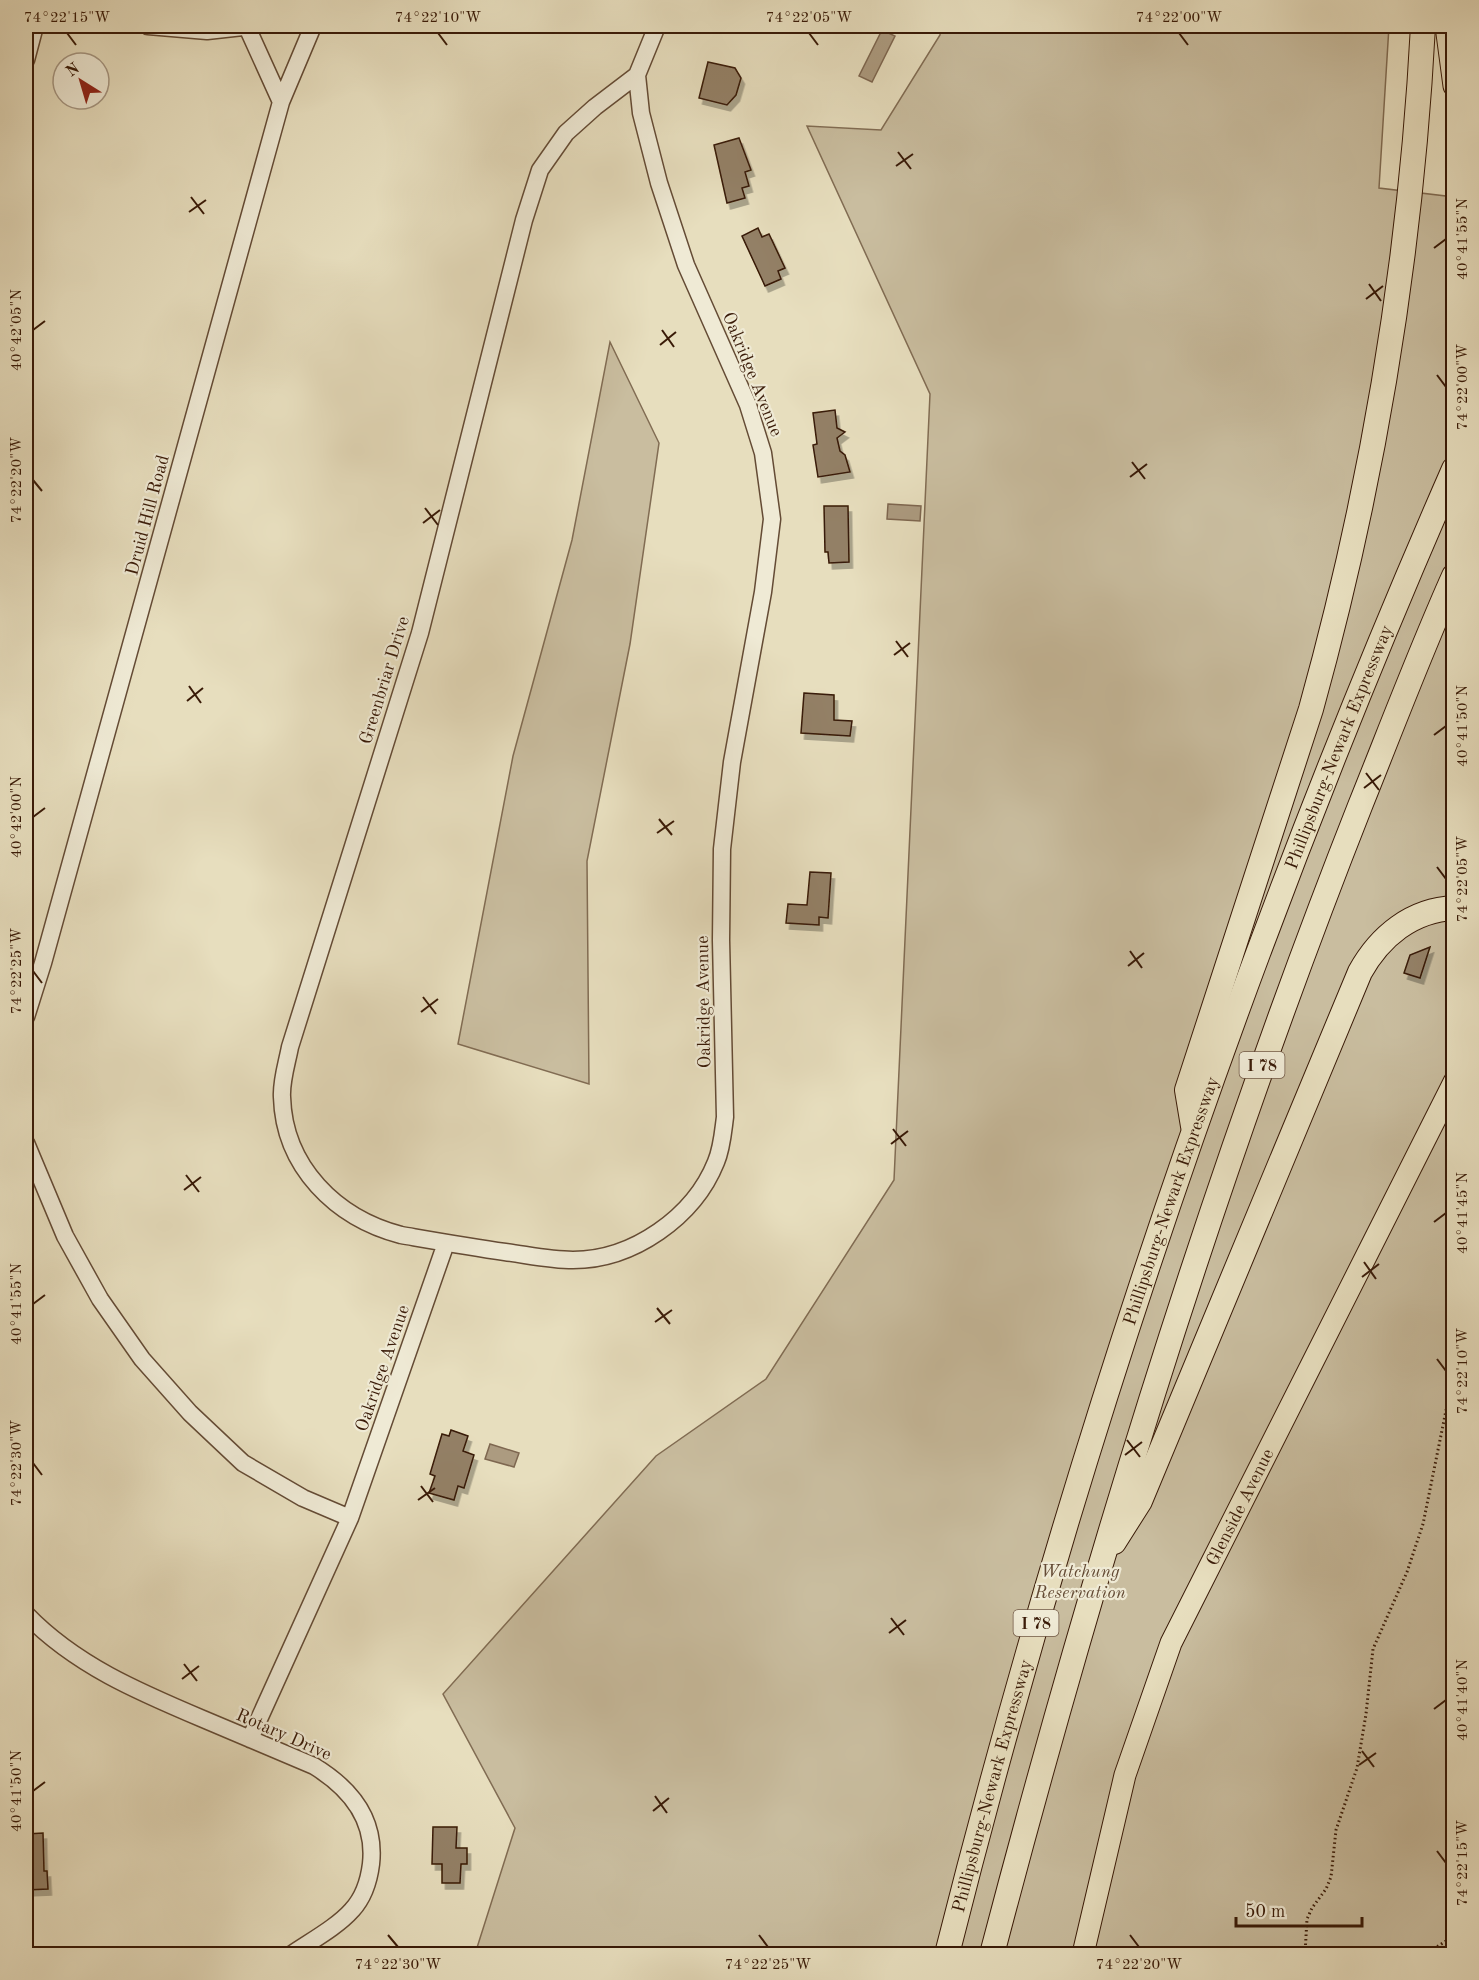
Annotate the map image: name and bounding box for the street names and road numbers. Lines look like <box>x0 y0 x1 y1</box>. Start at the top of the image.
street label: Oakridge Avenue <box>719 309 785 439</box>
street label: Druid Hill Road <box>123 453 173 578</box>
street label: Greenbriar Drive <box>357 614 413 746</box>
street label: Phillipsburg-Newark Expressway <box>1283 622 1397 872</box>
street label: Oakridge Avenue <box>694 935 714 1068</box>
road number: I 78 <box>1240 1052 1284 1078</box>
street label: Phillipsburg-Newark Expressway <box>1121 1074 1223 1328</box>
street label: Oakridge Avenue <box>353 1303 413 1434</box>
street label: Glenside Avenue <box>1204 1446 1277 1569</box>
road number: I 78 <box>1014 1610 1058 1636</box>
street label: Phillipsburg-Newark Expressway <box>950 1657 1036 1915</box>
street label: Rotary Drive <box>233 1706 334 1764</box>

